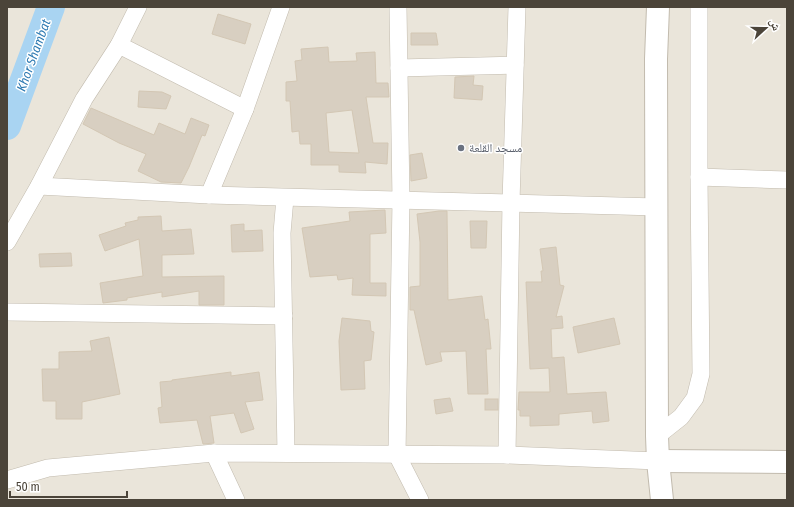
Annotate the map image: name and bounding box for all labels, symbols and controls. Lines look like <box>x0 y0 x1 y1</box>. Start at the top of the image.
north arrow <box>746 8 786 48</box>
water label: Khor Shambat <box>13 16 54 93</box>
text: ش <box>766 17 783 33</box>
place label: مسجد القلعة <box>469 141 522 155</box>
marker: مسجد القلعة <box>456 143 466 153</box>
scale bar <box>10 473 127 499</box>
text: 50 m <box>16 480 40 494</box>

